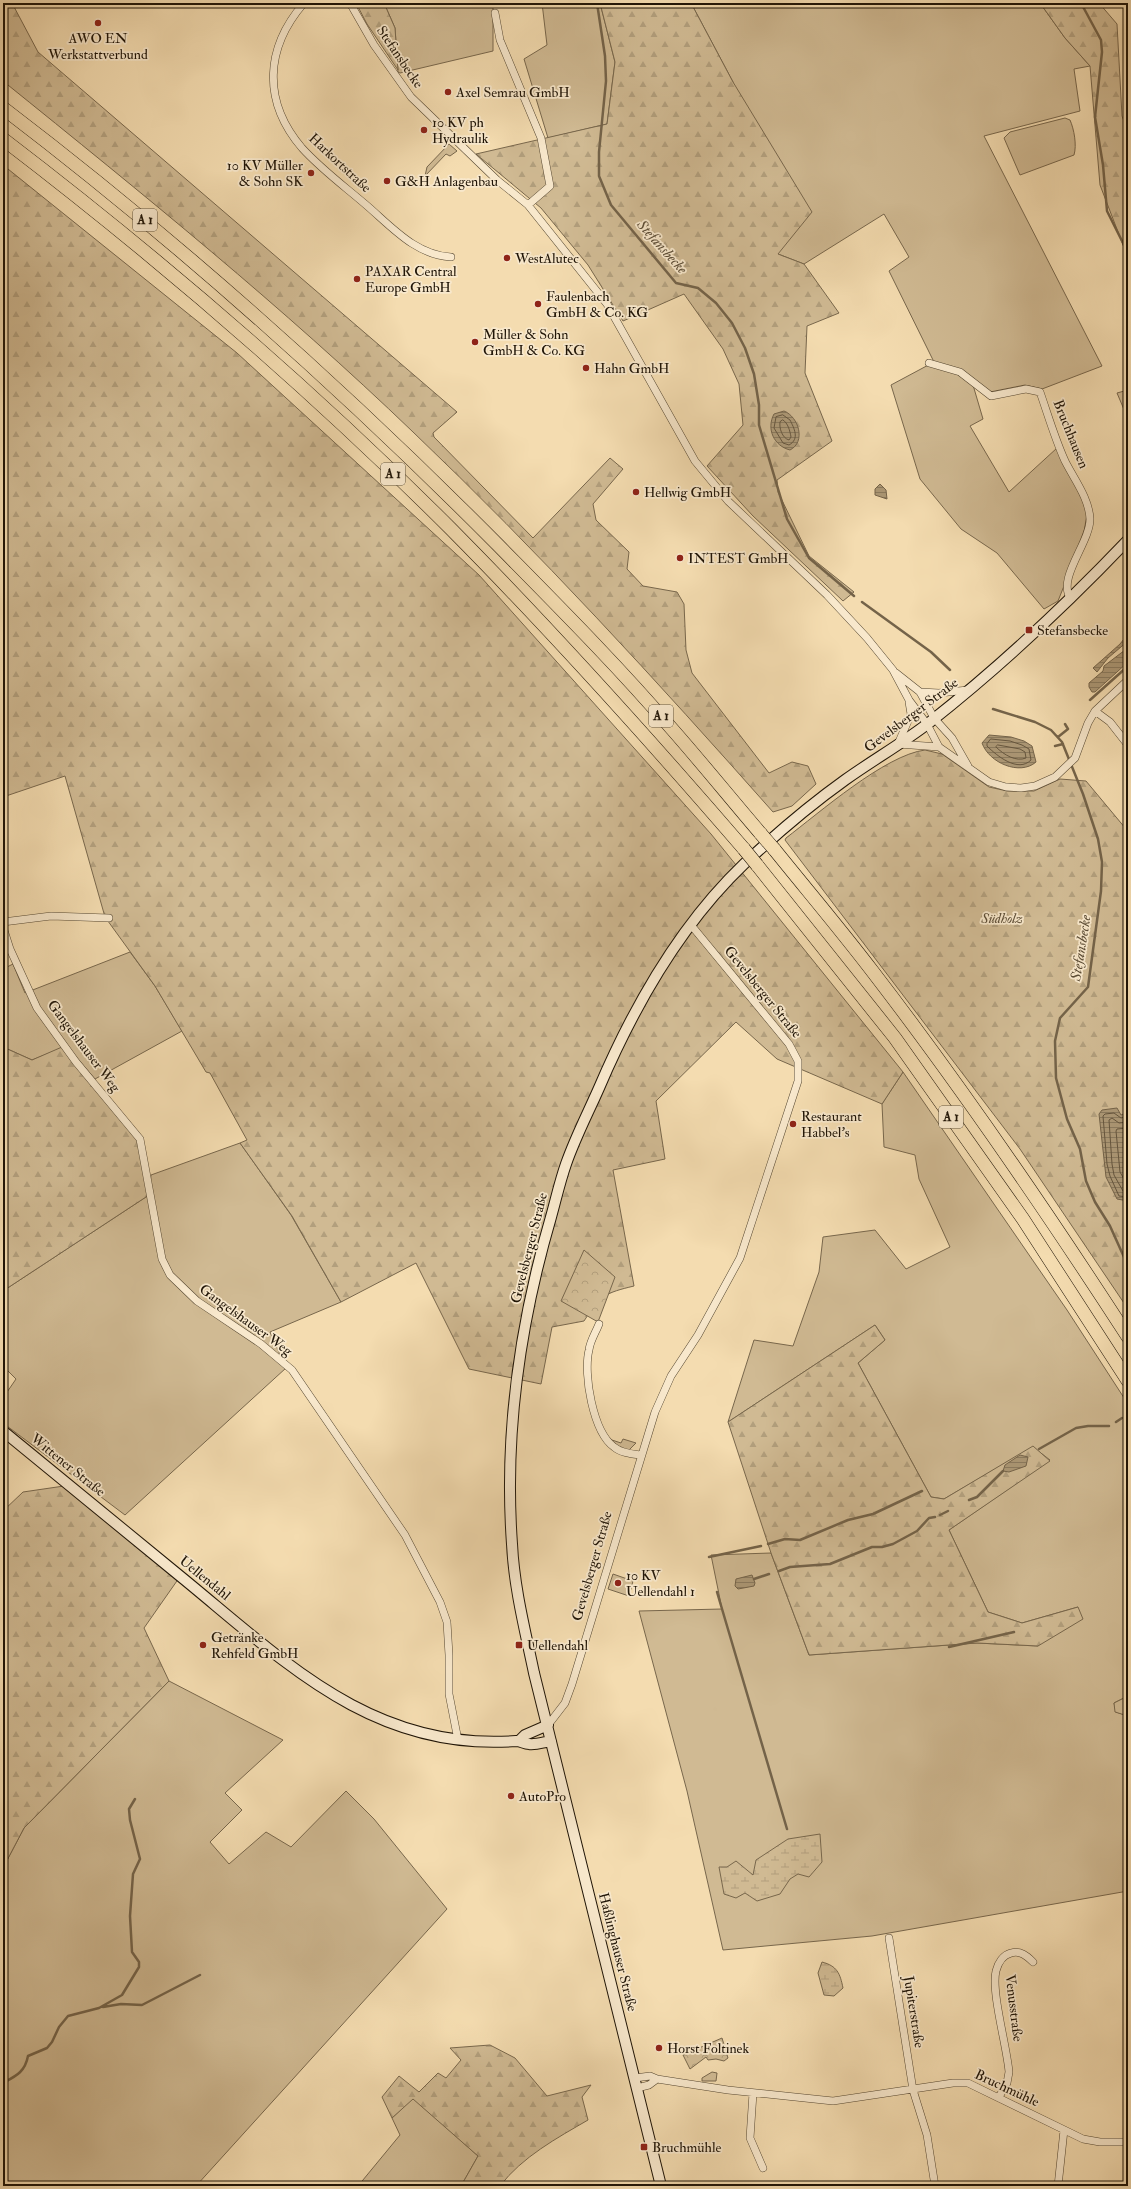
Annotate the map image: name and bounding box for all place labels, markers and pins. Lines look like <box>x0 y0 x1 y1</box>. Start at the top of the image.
marker: AWO EN Werkstattverbund <box>93 18 103 28</box>
place label: AWO EN Werkstattverbund <box>47 30 148 63</box>
place label: Axel Semrau GmbH <box>455 84 570 101</box>
marker: Axel Semrau GmbH <box>443 87 453 97</box>
place label: 10 KV ph Hydraulik <box>432 114 489 148</box>
marker: 10 KV ph Hydraulik <box>419 125 429 135</box>
place label: 10 KV Müller & Sohn SK <box>227 157 304 190</box>
marker: 10 KV Müller & Sohn SK <box>306 168 316 178</box>
place label: G&H Anlagenbau <box>395 173 498 190</box>
marker: G&H Anlagenbau <box>382 176 392 186</box>
place label: WestAlutec <box>514 250 579 267</box>
marker: WestAlutec <box>502 253 512 263</box>
place label: PAXAR Central Europe GmbH <box>365 263 457 297</box>
marker: PAXAR Central Europe GmbH <box>352 274 362 284</box>
place label: Faulenbach GmbH & Co. KG <box>546 288 648 321</box>
marker: Faulenbach GmbH & Co. KG <box>533 299 543 309</box>
place label: Müller & Sohn GmbH & Co. KG <box>483 326 585 359</box>
marker: Müller & Sohn GmbH & Co. KG <box>470 337 480 347</box>
place label: Hahn GmbH <box>594 360 669 377</box>
marker: Hahn GmbH <box>581 363 591 373</box>
place label: Hellwig GmbH <box>644 484 731 501</box>
marker: Hellwig GmbH <box>631 487 641 497</box>
place label: INTEST GmbH <box>688 550 789 567</box>
marker: INTEST GmbH <box>675 553 685 563</box>
place label: Stefansbecke <box>1037 622 1108 639</box>
marker: Stefansbecke <box>1024 625 1034 635</box>
place label: Restaurant Habbel's <box>801 1108 862 1141</box>
marker: Restaurant Habbel's <box>788 1119 798 1129</box>
place label: 10 KV Uellendahl 1 <box>626 1567 695 1600</box>
marker: 10 KV Uellendahl 1 <box>613 1578 623 1588</box>
place label: Getränke Rehfeld GmbH <box>211 1629 298 1662</box>
place label: Uellendahl <box>527 1637 588 1654</box>
marker: Getränke Rehfeld GmbH <box>198 1640 208 1650</box>
marker: Uellendahl <box>514 1640 524 1650</box>
place label: AutoPro <box>518 1788 566 1805</box>
marker: AutoPro <box>506 1791 516 1801</box>
place label: Horst Foltinek <box>667 2040 749 2057</box>
marker: Horst Foltinek <box>654 2043 664 2053</box>
place label: Bruchmühle <box>652 2139 721 2156</box>
marker: Bruchmühle <box>639 2142 649 2152</box>

